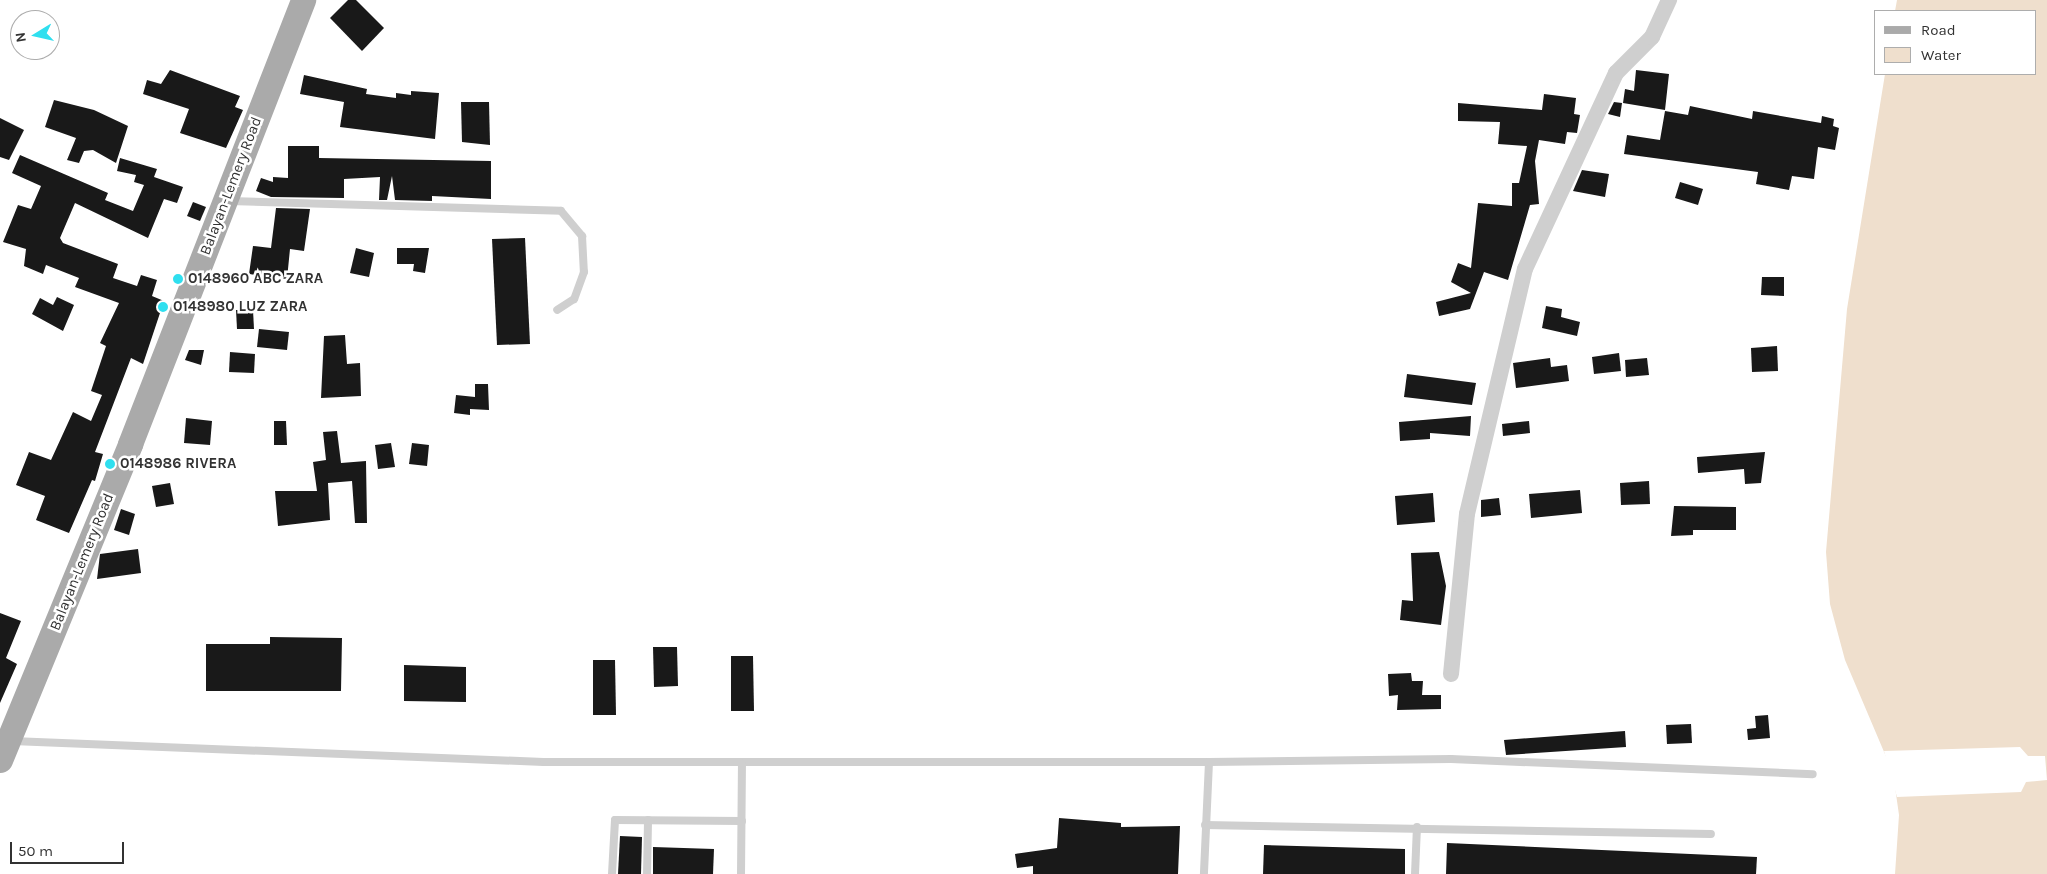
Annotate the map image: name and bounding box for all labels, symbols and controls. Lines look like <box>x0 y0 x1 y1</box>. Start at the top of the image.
north arrow <box>10 10 60 60</box>
legend <box>1874 10 2037 75</box>
text: Road <box>1921 21 1956 39</box>
text: N <box>11 31 30 44</box>
text: Water <box>1921 46 1961 64</box>
street label: Balayan-Lemery Road <box>196 114 266 258</box>
place label: 0148960 ABC ZARA <box>188 270 323 288</box>
marker: 0148960 ABC ZARA <box>172 273 184 285</box>
place label: 0148980 LUZ ZARA <box>173 298 307 316</box>
marker: 0148980 LUZ ZARA <box>157 301 169 313</box>
place label: 0148986 RIVERA <box>120 455 236 473</box>
marker: 0148986 RIVERA <box>104 458 116 470</box>
street label: Balayan-Lemery Road <box>46 491 118 633</box>
scale bar <box>12 832 126 864</box>
text: 50 m <box>18 842 53 860</box>

